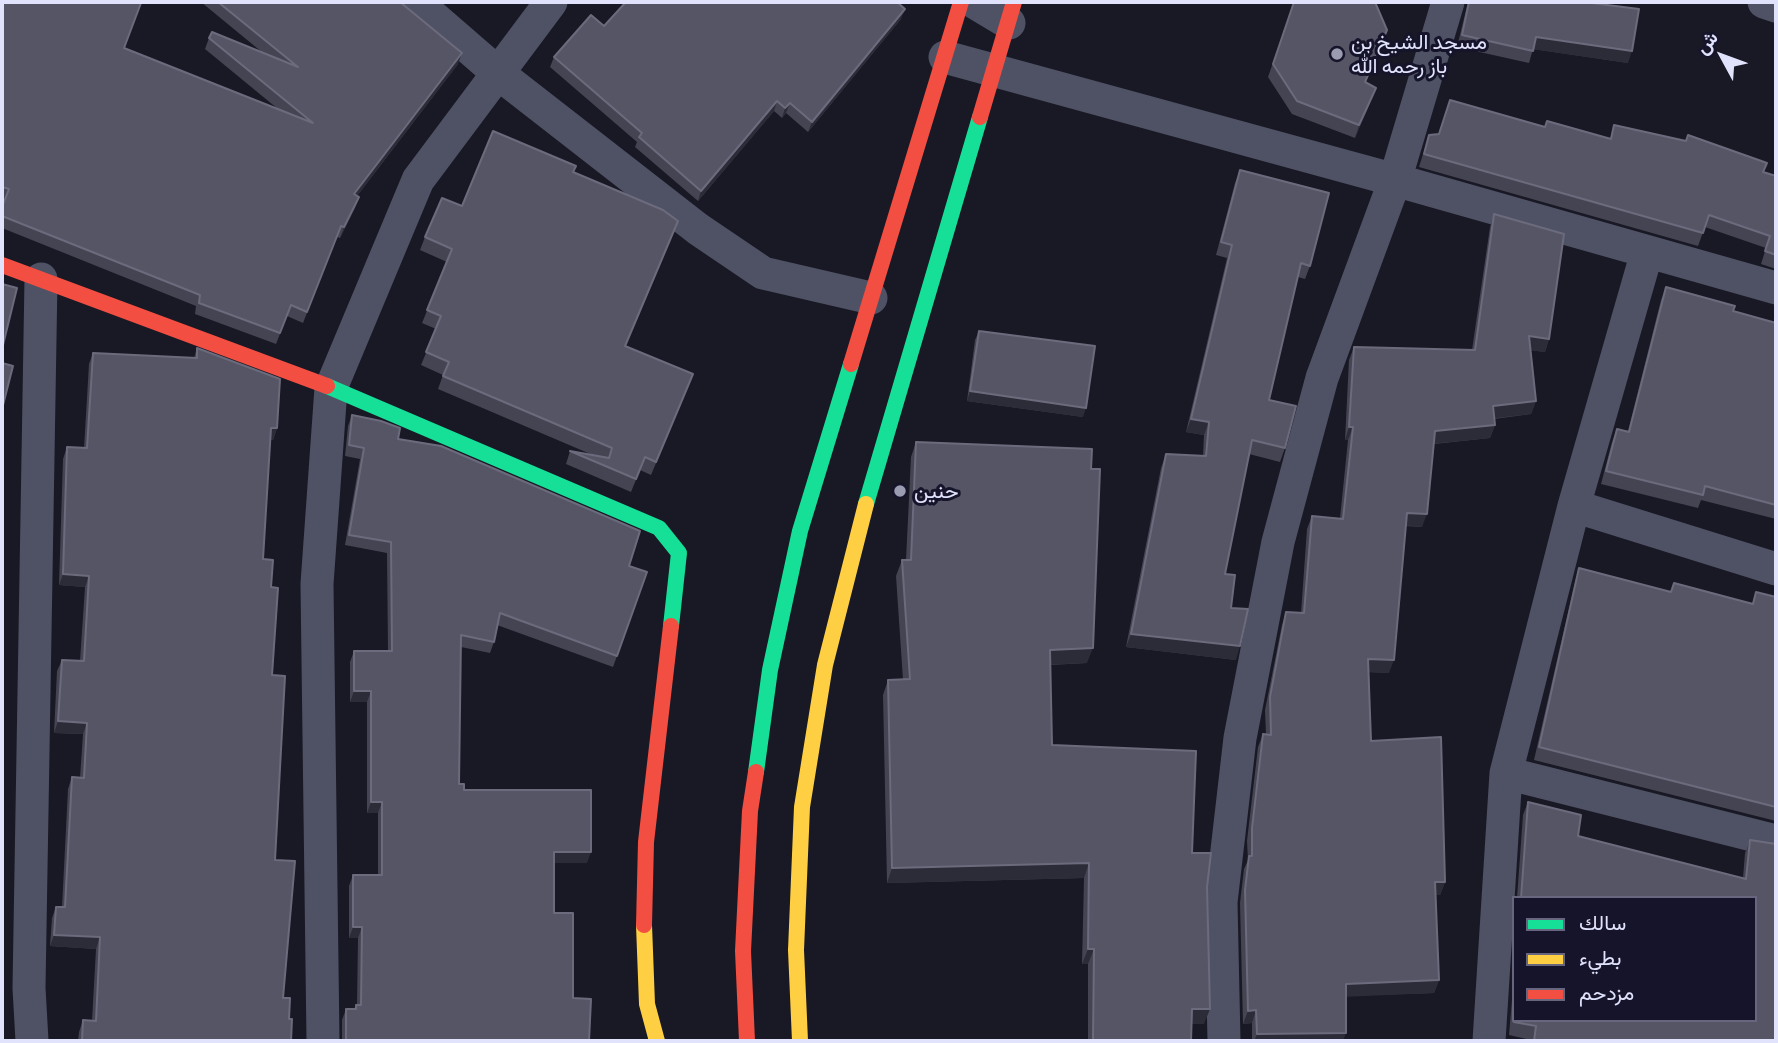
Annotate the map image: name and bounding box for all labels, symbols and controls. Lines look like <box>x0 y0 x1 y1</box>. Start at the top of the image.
north arrow <box>1687 21 1757 91</box>
text: ش <box>1690 26 1722 58</box>
place label: مسجد الشيخ بن باز رحمه الله <box>1351 29 1487 79</box>
marker: مسجد الشيخ بن باز رحمه الله <box>1329 46 1345 62</box>
place label: حنين <box>914 478 959 504</box>
marker: حنين <box>892 483 908 499</box>
legend <box>1512 896 1757 1022</box>
text: سالك <box>1579 909 1626 934</box>
text: بطيء <box>1579 944 1622 969</box>
text: مزدحم <box>1579 979 1634 1004</box>

